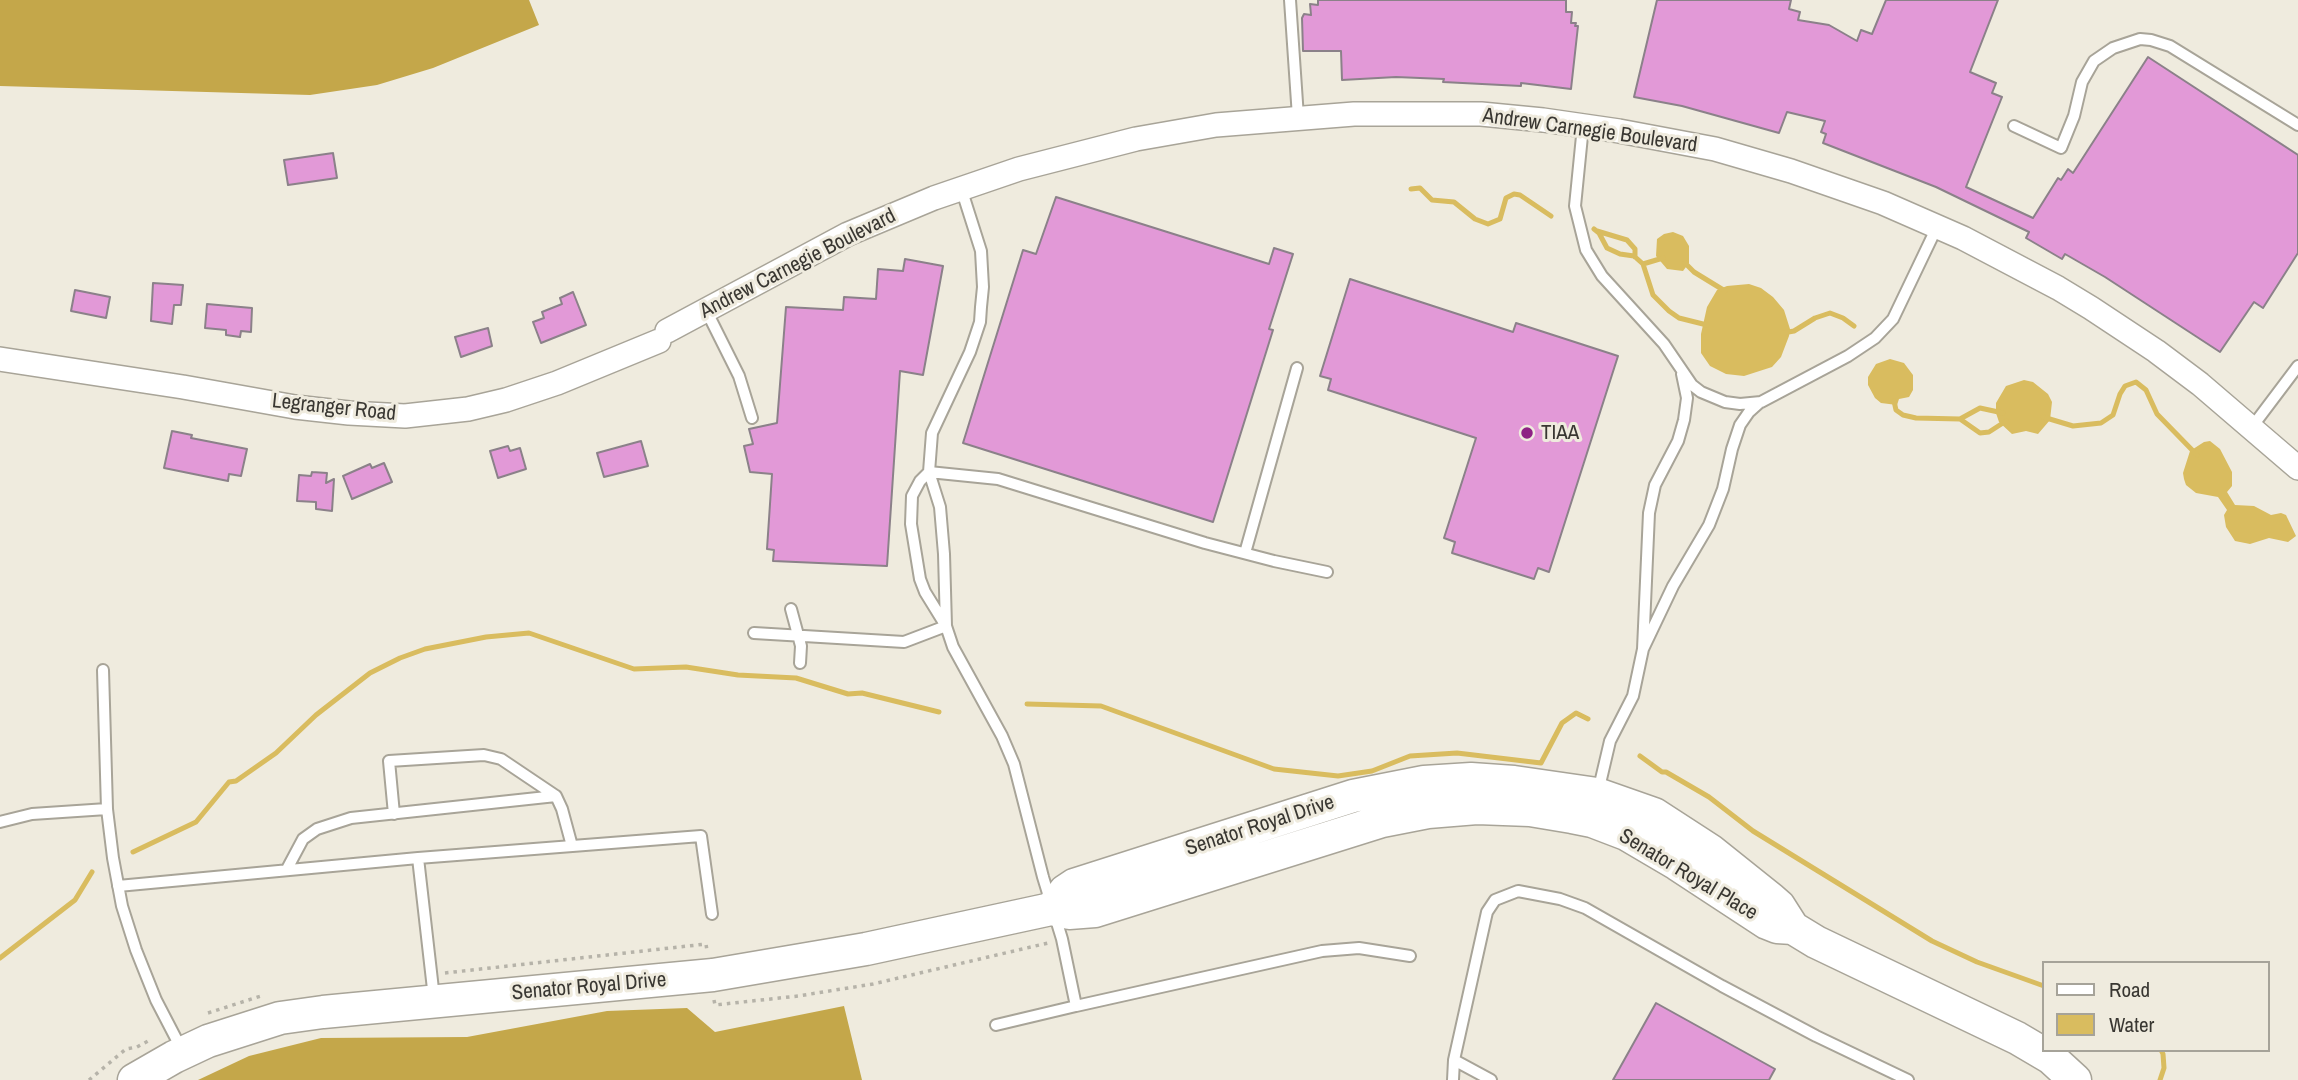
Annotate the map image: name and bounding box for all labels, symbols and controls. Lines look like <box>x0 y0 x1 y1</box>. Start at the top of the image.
street label: Andrew Carnegie Boulevard <box>1481 103 1699 159</box>
street label: Andrew Carnegie Boulevard <box>696 204 900 324</box>
street label: Legranger Road <box>271 389 397 427</box>
place label: TIAA <box>1541 420 1579 446</box>
marker: TIAA <box>1519 425 1535 441</box>
street label: Senator Royal Drive <box>1182 790 1338 862</box>
street label: Senator Royal Place <box>1614 824 1762 926</box>
legend <box>2042 961 2270 1052</box>
street label: Senator Royal Drive <box>511 968 667 1006</box>
text: Road <box>2109 975 2150 1004</box>
text: Water <box>2109 1010 2154 1039</box>

